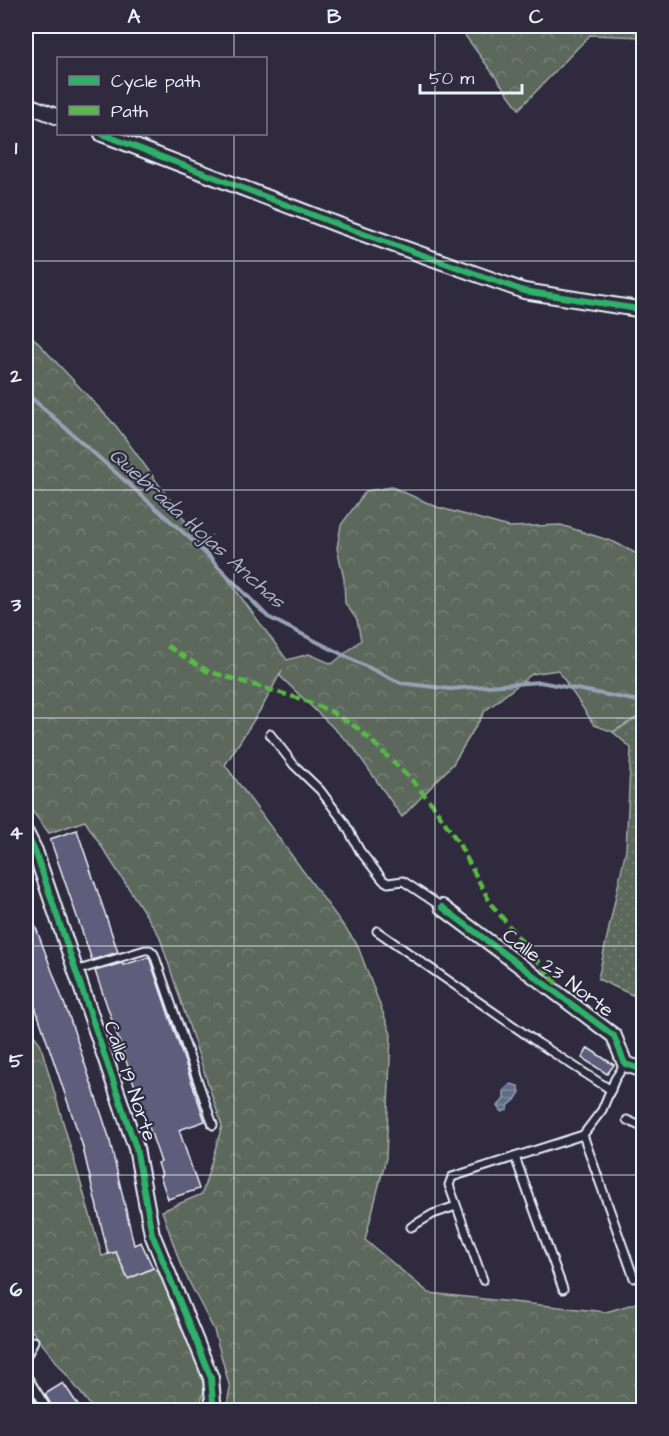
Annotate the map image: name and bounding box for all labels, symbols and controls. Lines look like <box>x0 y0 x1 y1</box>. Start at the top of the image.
text: A <box>128 3 141 31</box>
text: B <box>327 3 342 31</box>
text: C <box>529 3 544 31</box>
legend <box>57 57 267 135</box>
scale bar <box>420 57 522 95</box>
text: 50 m <box>429 66 474 91</box>
text: Cycle path <box>111 69 200 95</box>
text: Path <box>111 99 148 124</box>
text: 1 <box>15 134 18 162</box>
text: 2 <box>9 362 22 390</box>
water label: Quebrada Hojas Anchas <box>103 441 292 616</box>
text: 3 <box>10 591 22 619</box>
text: 4 <box>9 819 23 847</box>
street label: Calle 23 Norte <box>497 922 620 1024</box>
street label: Calle 19 Norte <box>96 1017 164 1145</box>
text: 5 <box>9 1047 24 1075</box>
text: 6 <box>10 1276 23 1304</box>

